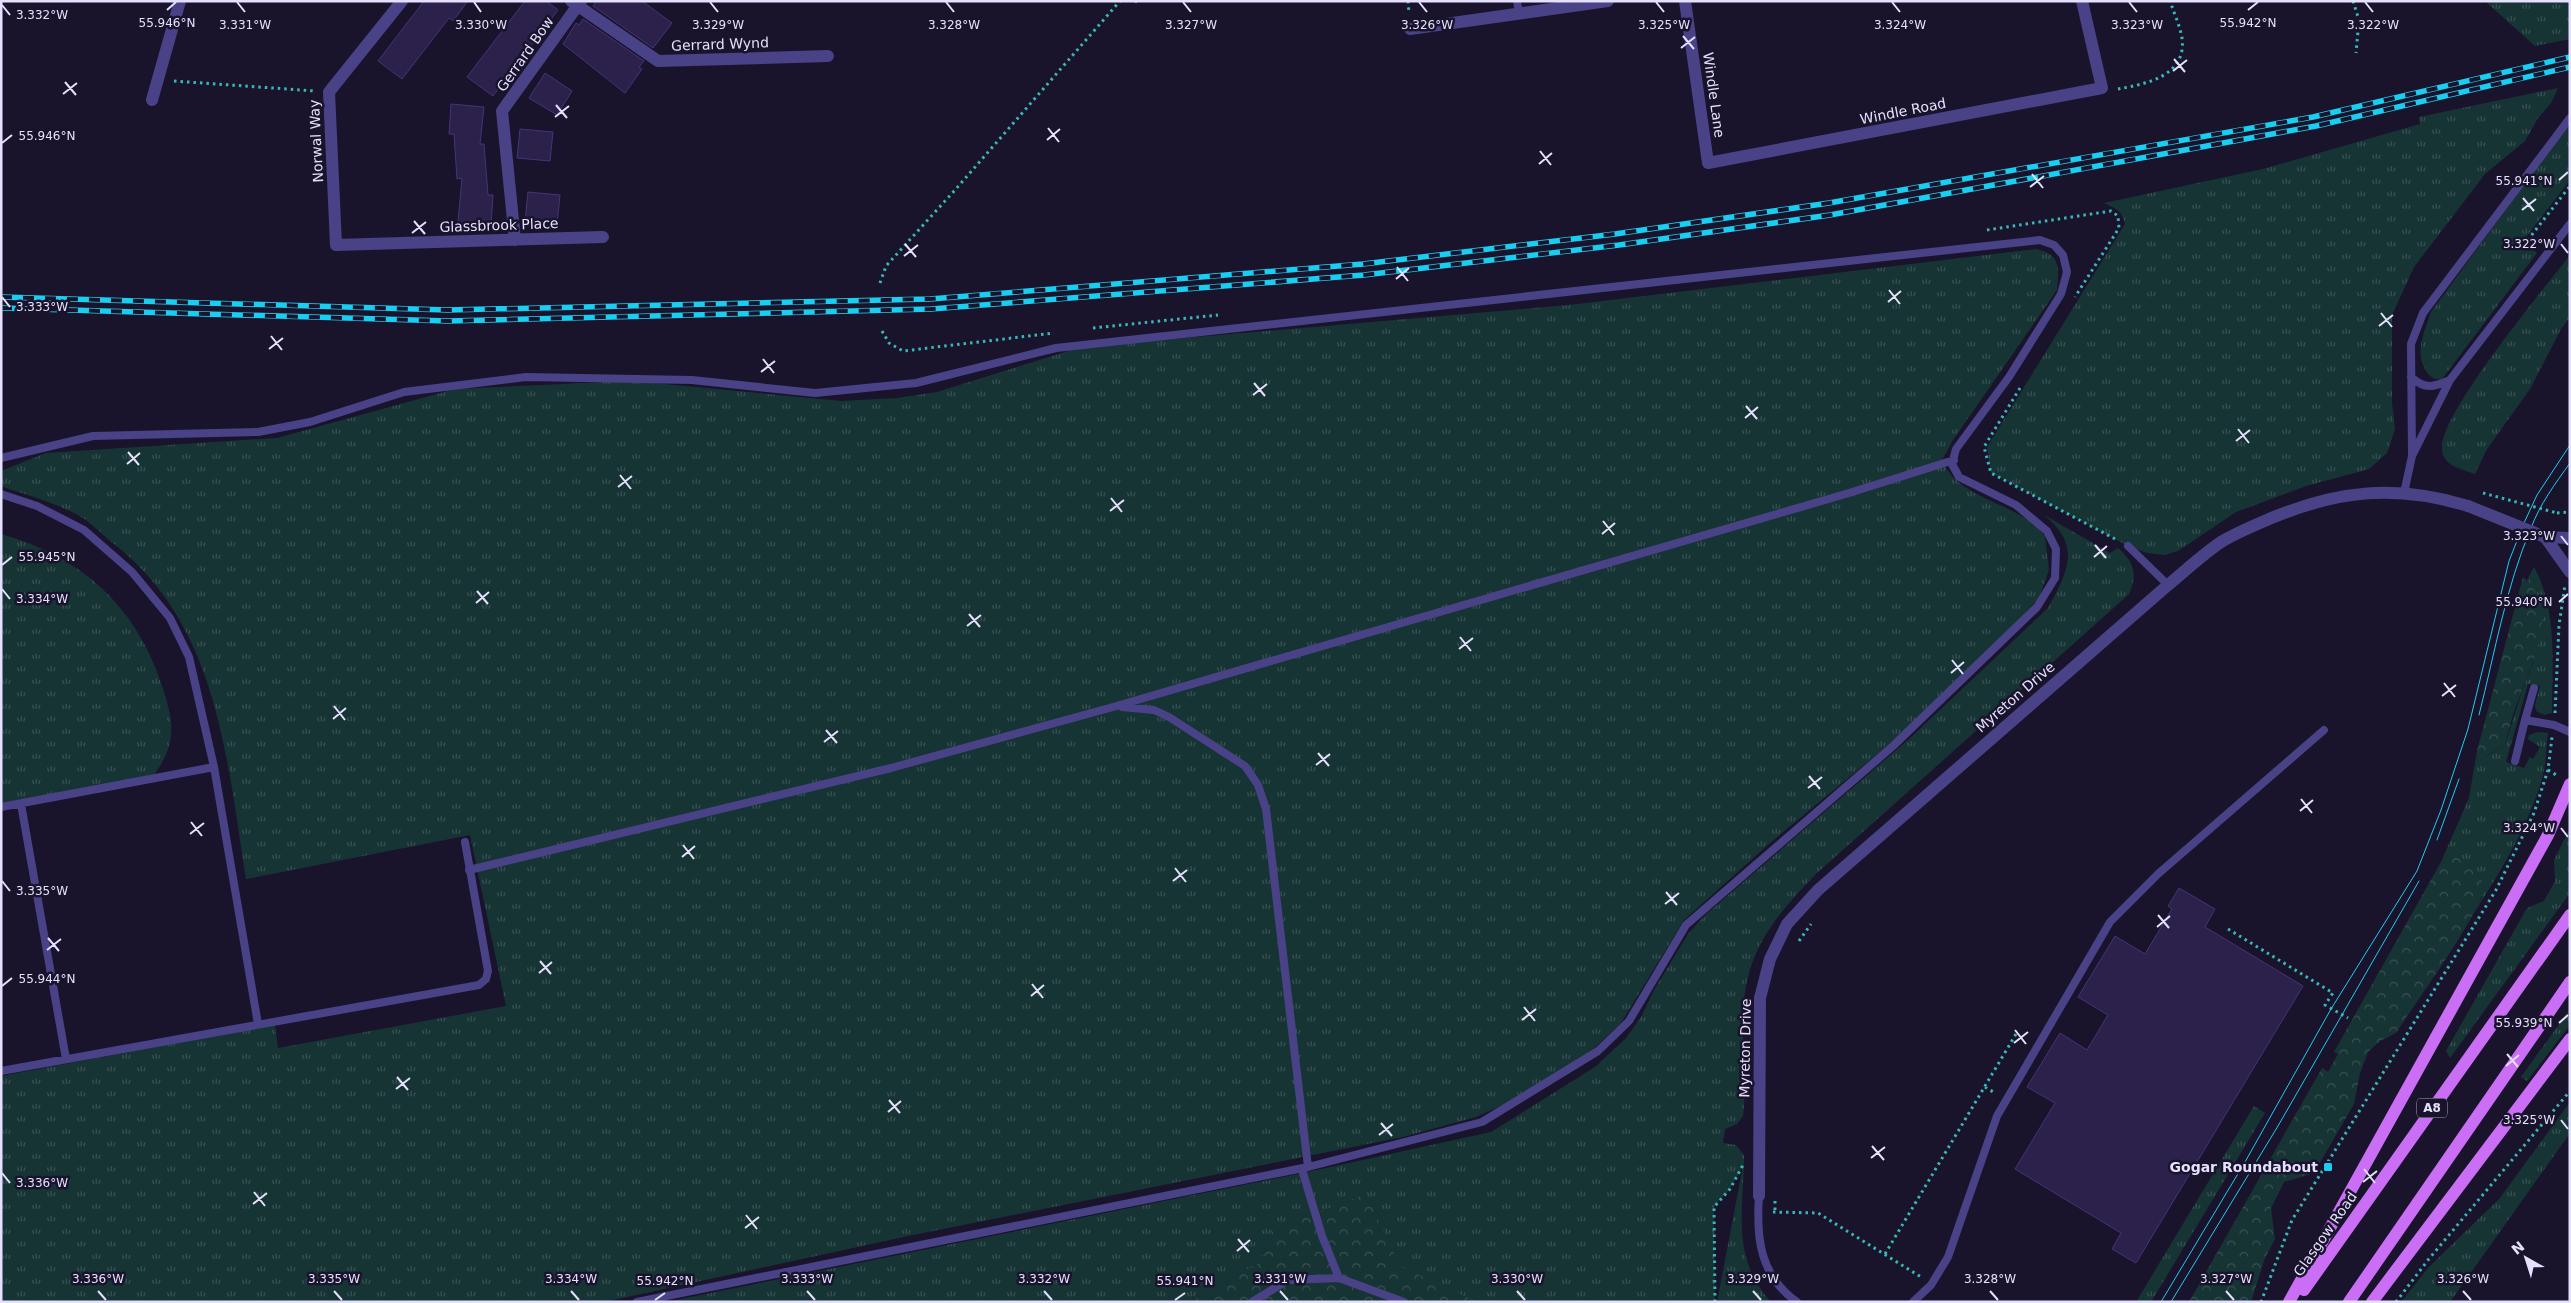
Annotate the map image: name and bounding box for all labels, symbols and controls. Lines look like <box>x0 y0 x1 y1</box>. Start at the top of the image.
text: 3.332°W <box>16 8 68 22</box>
street label: Gerrard Bow <box>493 13 557 95</box>
text: 55.946°N <box>139 16 195 30</box>
text: 55.942°N <box>2220 16 2276 30</box>
text: 3.331°W <box>219 18 271 32</box>
text: 3.330°W <box>455 18 507 32</box>
text: 3.329°W <box>692 18 744 32</box>
text: 3.328°W <box>928 18 980 32</box>
text: 3.327°W <box>1165 18 1217 32</box>
text: 3.326°W <box>1401 18 1453 32</box>
text: 3.325°W <box>1638 18 1690 32</box>
text: 3.324°W <box>1874 18 1926 32</box>
text: 3.323°W <box>2111 18 2163 32</box>
text: 3.322°W <box>2347 18 2399 32</box>
street label: Gerrard Wynd <box>671 34 769 54</box>
street label: Windle Lane <box>1700 51 1728 139</box>
street label: Windle Road <box>1859 95 1947 127</box>
street label: Norwal Way <box>306 99 326 183</box>
text: 55.946°N <box>19 129 75 143</box>
text: 55.941°N <box>2496 174 2552 188</box>
street label: Glassbrook Place <box>439 215 559 235</box>
text: 3.322°W <box>2503 237 2555 251</box>
text: 3.333°W <box>16 300 68 314</box>
text: 3.323°W <box>2503 529 2555 543</box>
text: 55.945°N <box>19 550 75 564</box>
text: 3.334°W <box>16 592 68 606</box>
text: 55.940°N <box>2496 595 2552 609</box>
street label: Myreton Drive <box>1972 658 2058 736</box>
text: 3.324°W <box>2503 821 2555 835</box>
text: 3.335°W <box>16 884 68 898</box>
text: 55.944°N <box>19 972 75 986</box>
street label: Myreton Drive <box>1736 998 1754 1098</box>
text: 55.939°N <box>2496 1016 2552 1030</box>
road number: A8 <box>2417 1098 2447 1118</box>
text: 3.325°W <box>2503 1113 2555 1127</box>
place label: Gogar Roundabout <box>2170 1159 2318 1175</box>
marker: Gogar Roundabout <box>2322 1161 2334 1173</box>
text: 3.336°W <box>16 1176 68 1190</box>
street label: Glasgow Road <box>2290 1189 2360 1279</box>
north arrow <box>2501 1233 2551 1283</box>
text: N <box>2508 1238 2527 1258</box>
text: 3.336°W <box>72 1272 124 1286</box>
text: 3.335°W <box>308 1272 360 1286</box>
text: 3.334°W <box>545 1272 597 1286</box>
text: 3.333°W <box>781 1272 833 1286</box>
text: 3.332°W <box>1018 1272 1070 1286</box>
text: 3.331°W <box>1254 1272 1306 1286</box>
text: 3.330°W <box>1491 1272 1543 1286</box>
text: 3.329°W <box>1727 1272 1779 1286</box>
text: 3.328°W <box>1964 1272 2016 1286</box>
text: 3.327°W <box>2200 1272 2252 1286</box>
text: 3.326°W <box>2437 1272 2489 1286</box>
text: 55.942°N <box>637 1274 693 1288</box>
text: 55.941°N <box>1157 1274 1213 1288</box>

